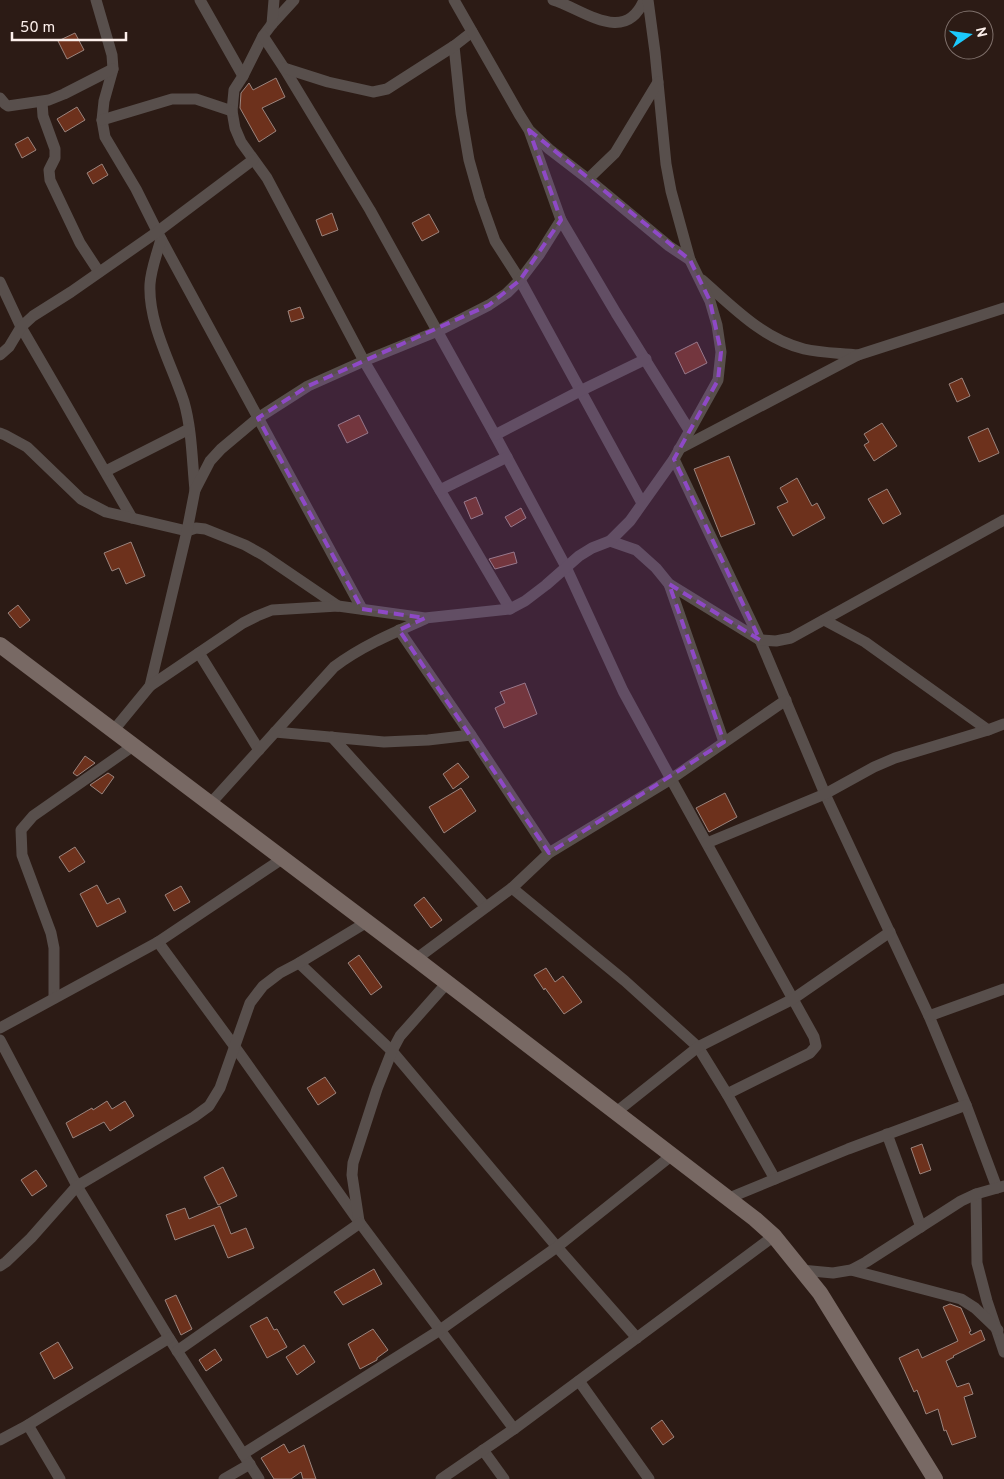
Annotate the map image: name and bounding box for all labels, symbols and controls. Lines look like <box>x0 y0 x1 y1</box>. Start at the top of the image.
scale bar <box>12 10 126 42</box>
north arrow <box>944 10 994 60</box>
text: 50 m <box>20 19 55 38</box>
text: N <box>971 26 990 39</box>

